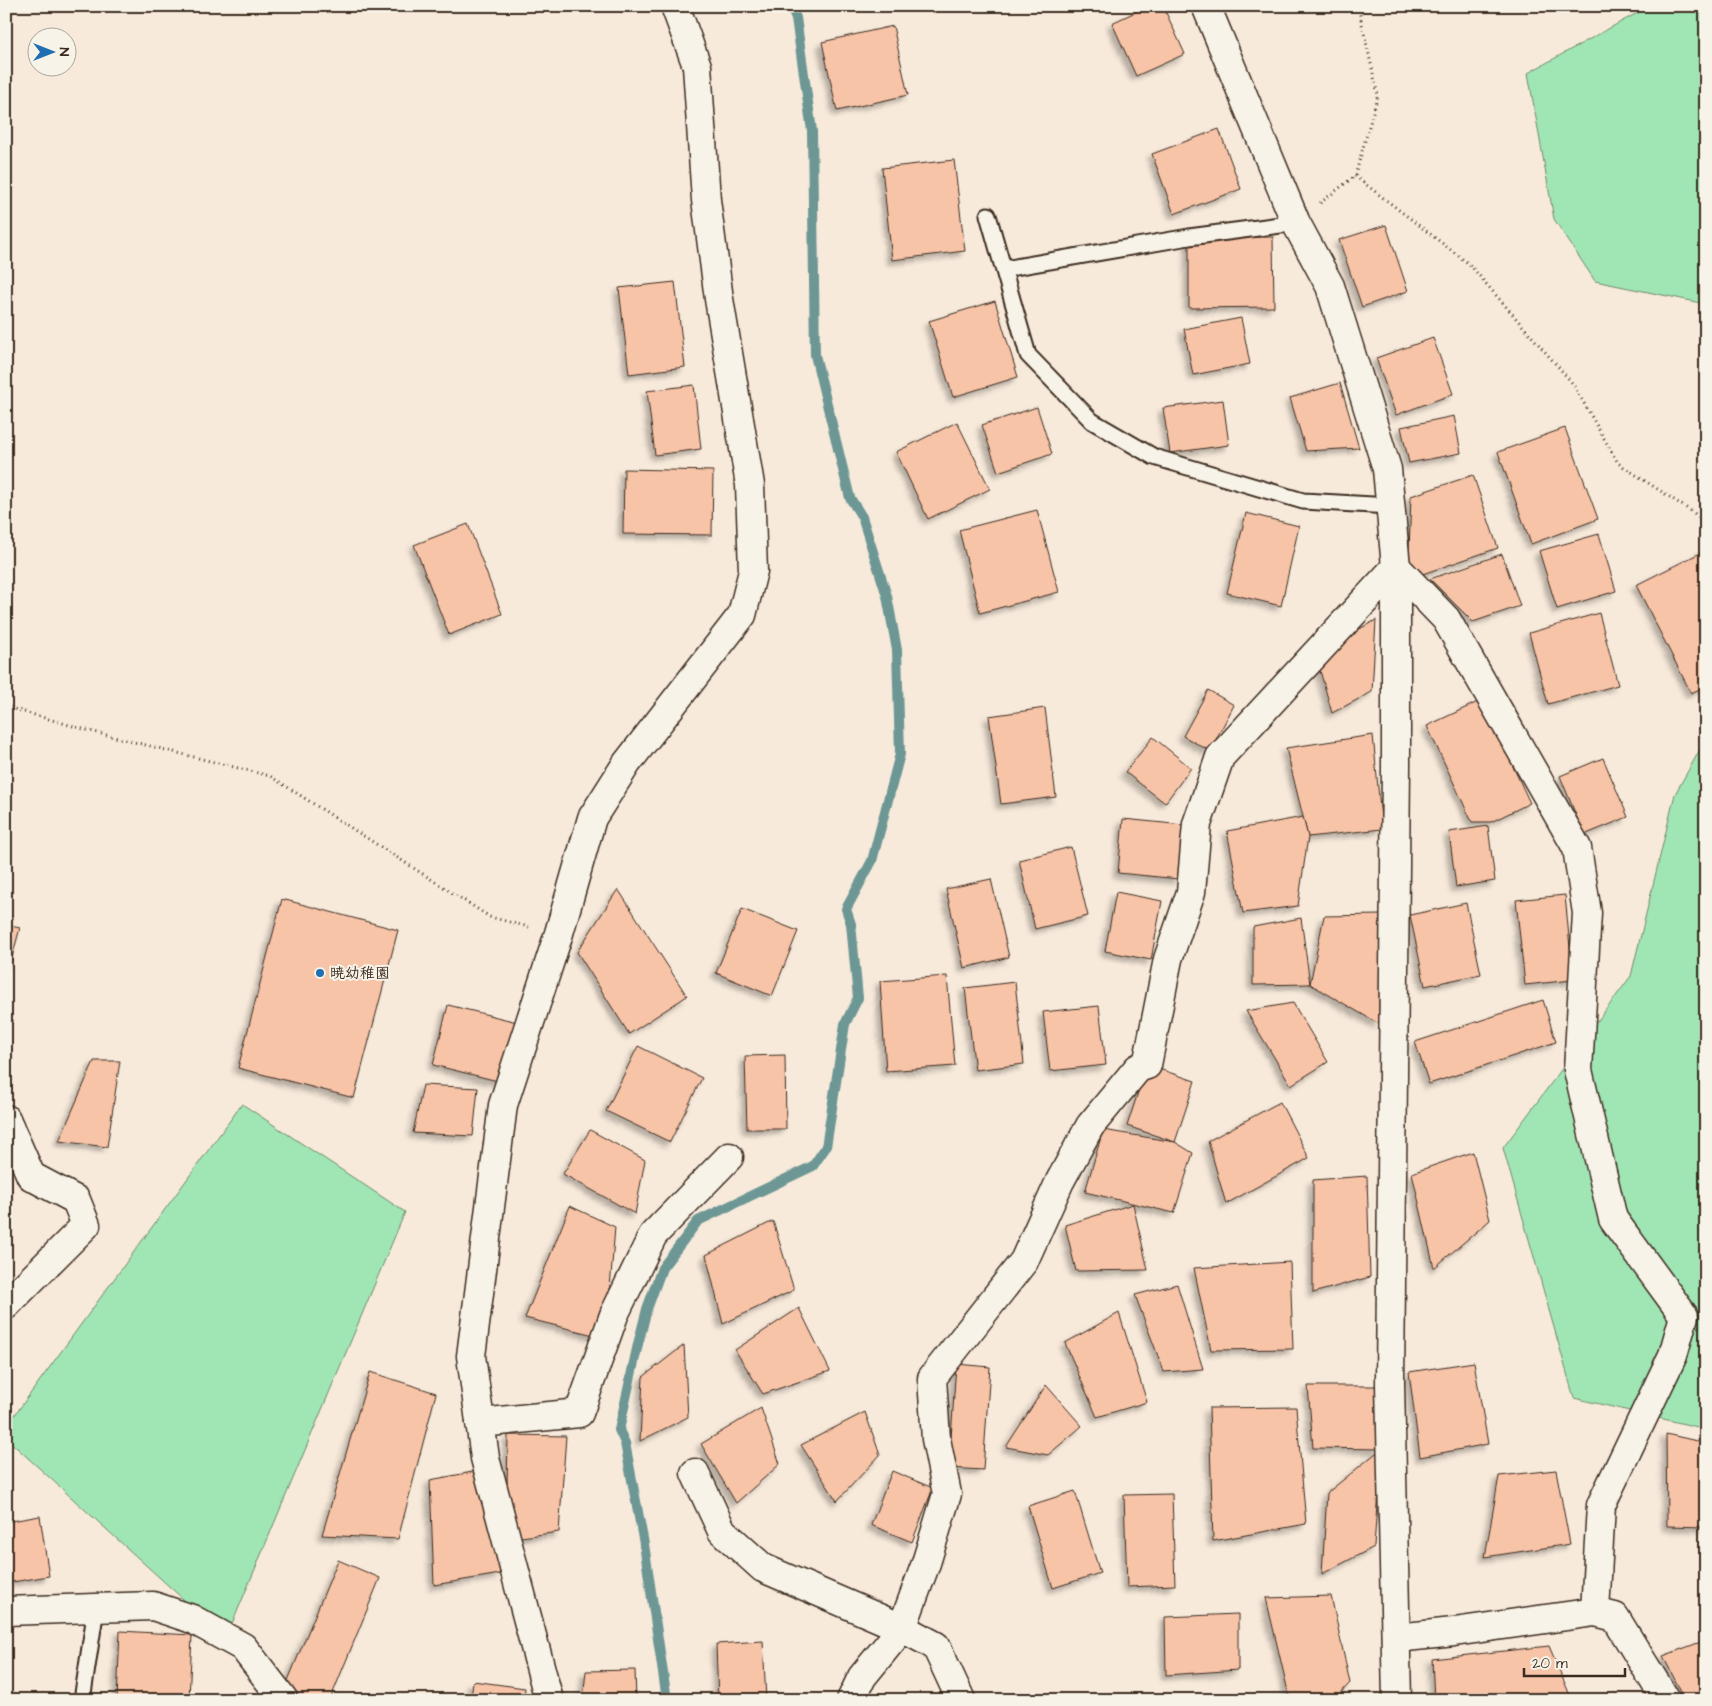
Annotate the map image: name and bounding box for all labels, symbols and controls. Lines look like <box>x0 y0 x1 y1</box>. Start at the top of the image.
north arrow <box>28 28 78 78</box>
text: N <box>54 48 74 57</box>
place label: 暁幼稚園 <box>330 963 390 984</box>
marker: 暁幼稚園 <box>314 967 326 979</box>
scale bar <box>1524 1646 1626 1678</box>
text: 20 m <box>1532 1653 1568 1674</box>

